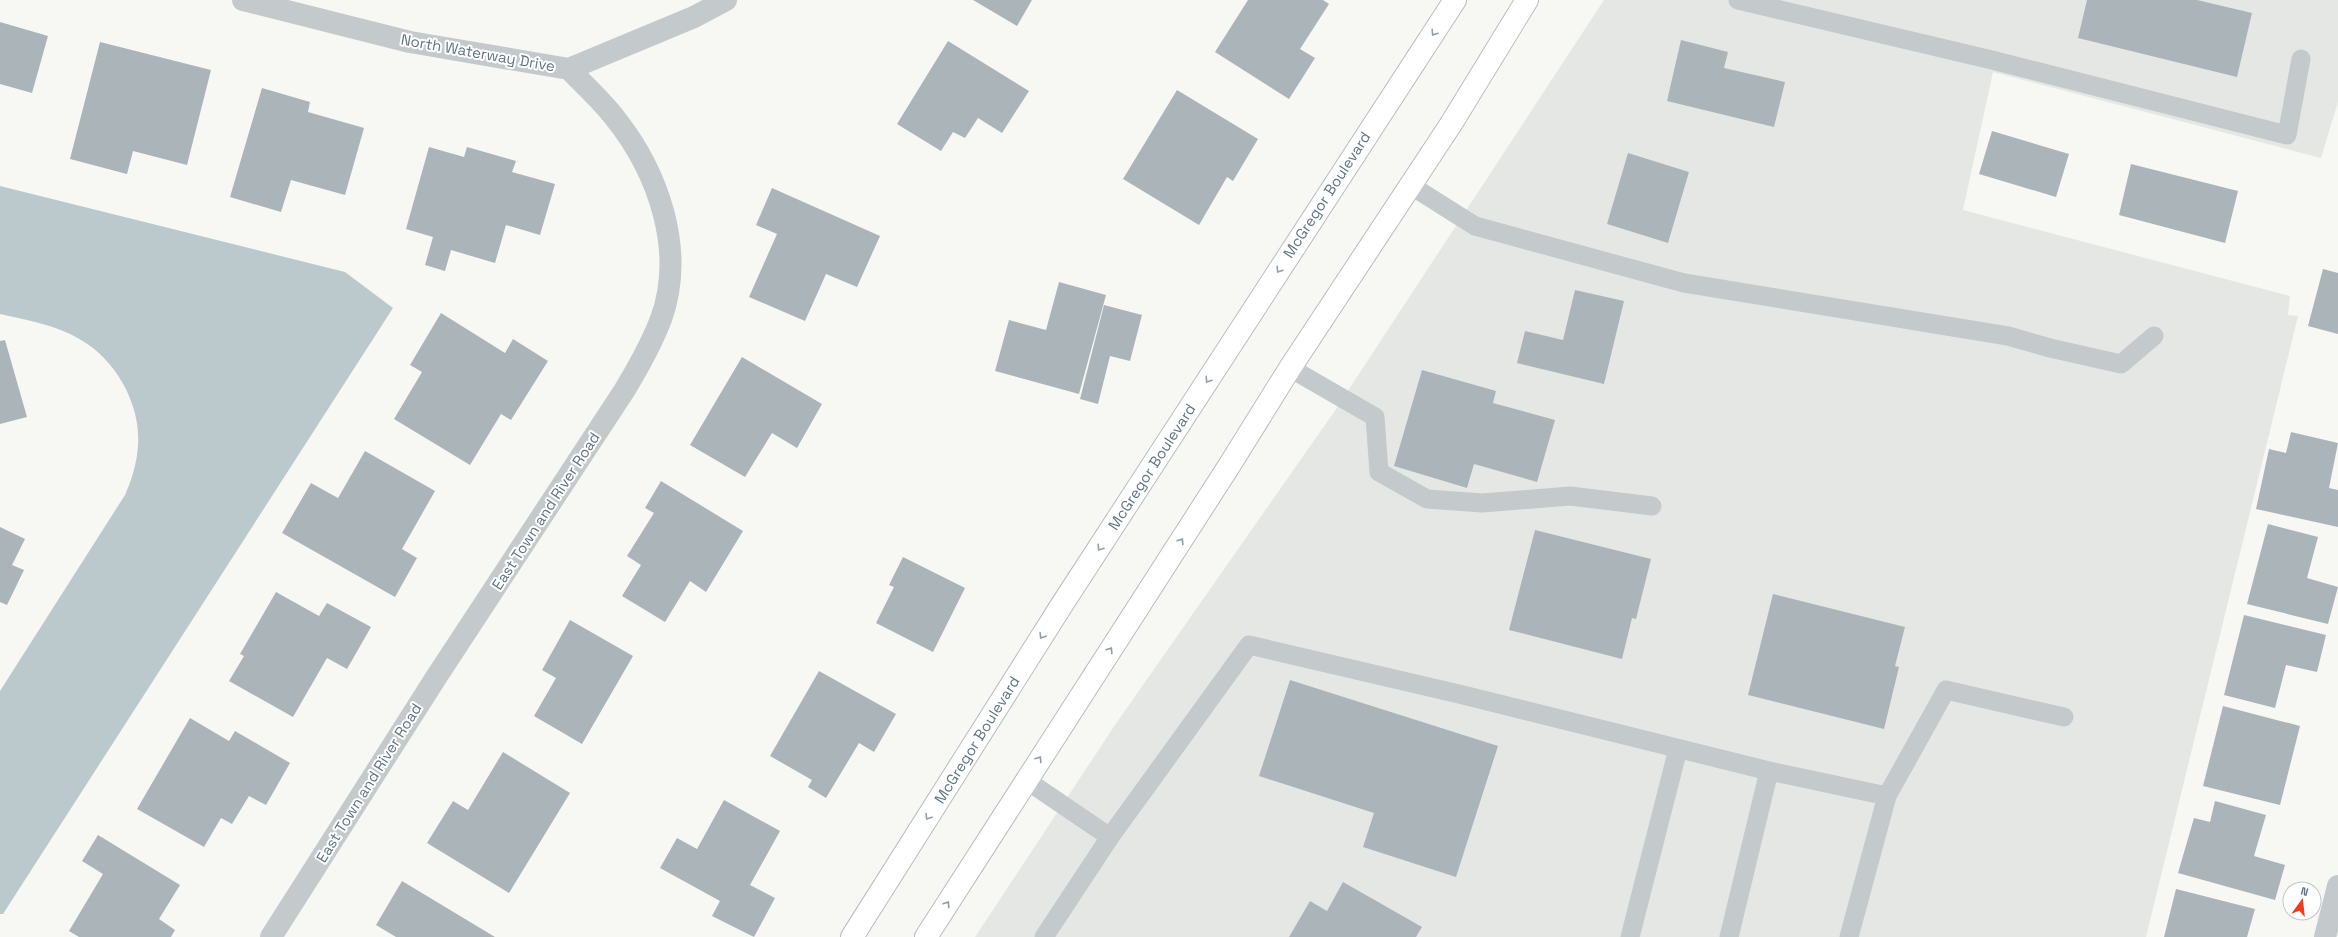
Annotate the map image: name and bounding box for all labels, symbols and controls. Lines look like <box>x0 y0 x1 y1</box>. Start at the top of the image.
one-way arrow <box>1432 28 1439 35</box>
street label: North Waterway Drive <box>399 30 557 75</box>
street label: McGregor Boulevard <box>1279 128 1374 261</box>
one-way arrow <box>1276 266 1283 273</box>
one-way arrow <box>1205 376 1213 383</box>
street label: McGregor Boulevard <box>1104 400 1199 533</box>
street label: East Town and River Road <box>487 428 604 593</box>
one-way arrow <box>1176 538 1184 545</box>
one-way arrow <box>1097 543 1104 550</box>
one-way arrow <box>1040 632 1047 639</box>
one-way arrow <box>1105 647 1113 654</box>
street label: McGregor Boulevard <box>930 673 1023 807</box>
street label: East Town and River Road <box>312 700 425 866</box>
one-way arrow <box>1035 756 1042 763</box>
one-way arrow <box>925 813 933 820</box>
north arrow <box>2282 881 2322 921</box>
text: N <box>2299 884 2310 899</box>
one-way arrow <box>942 901 949 908</box>

